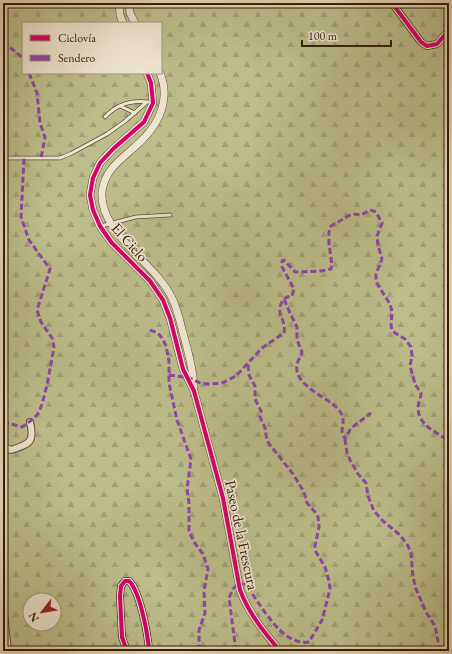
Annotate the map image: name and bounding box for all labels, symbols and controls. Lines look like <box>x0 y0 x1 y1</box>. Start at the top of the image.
legend <box>22 22 162 74</box>
scale bar <box>302 22 391 48</box>
text: 100 m <box>308 28 338 44</box>
text: Ciclovía <box>58 30 96 46</box>
text: Sendero <box>58 50 95 66</box>
street label: El Cielo <box>107 218 153 266</box>
street label: Paseo de la Frescura <box>221 478 263 592</box>
north arrow <box>22 592 62 632</box>
text: N <box>25 610 42 625</box>

